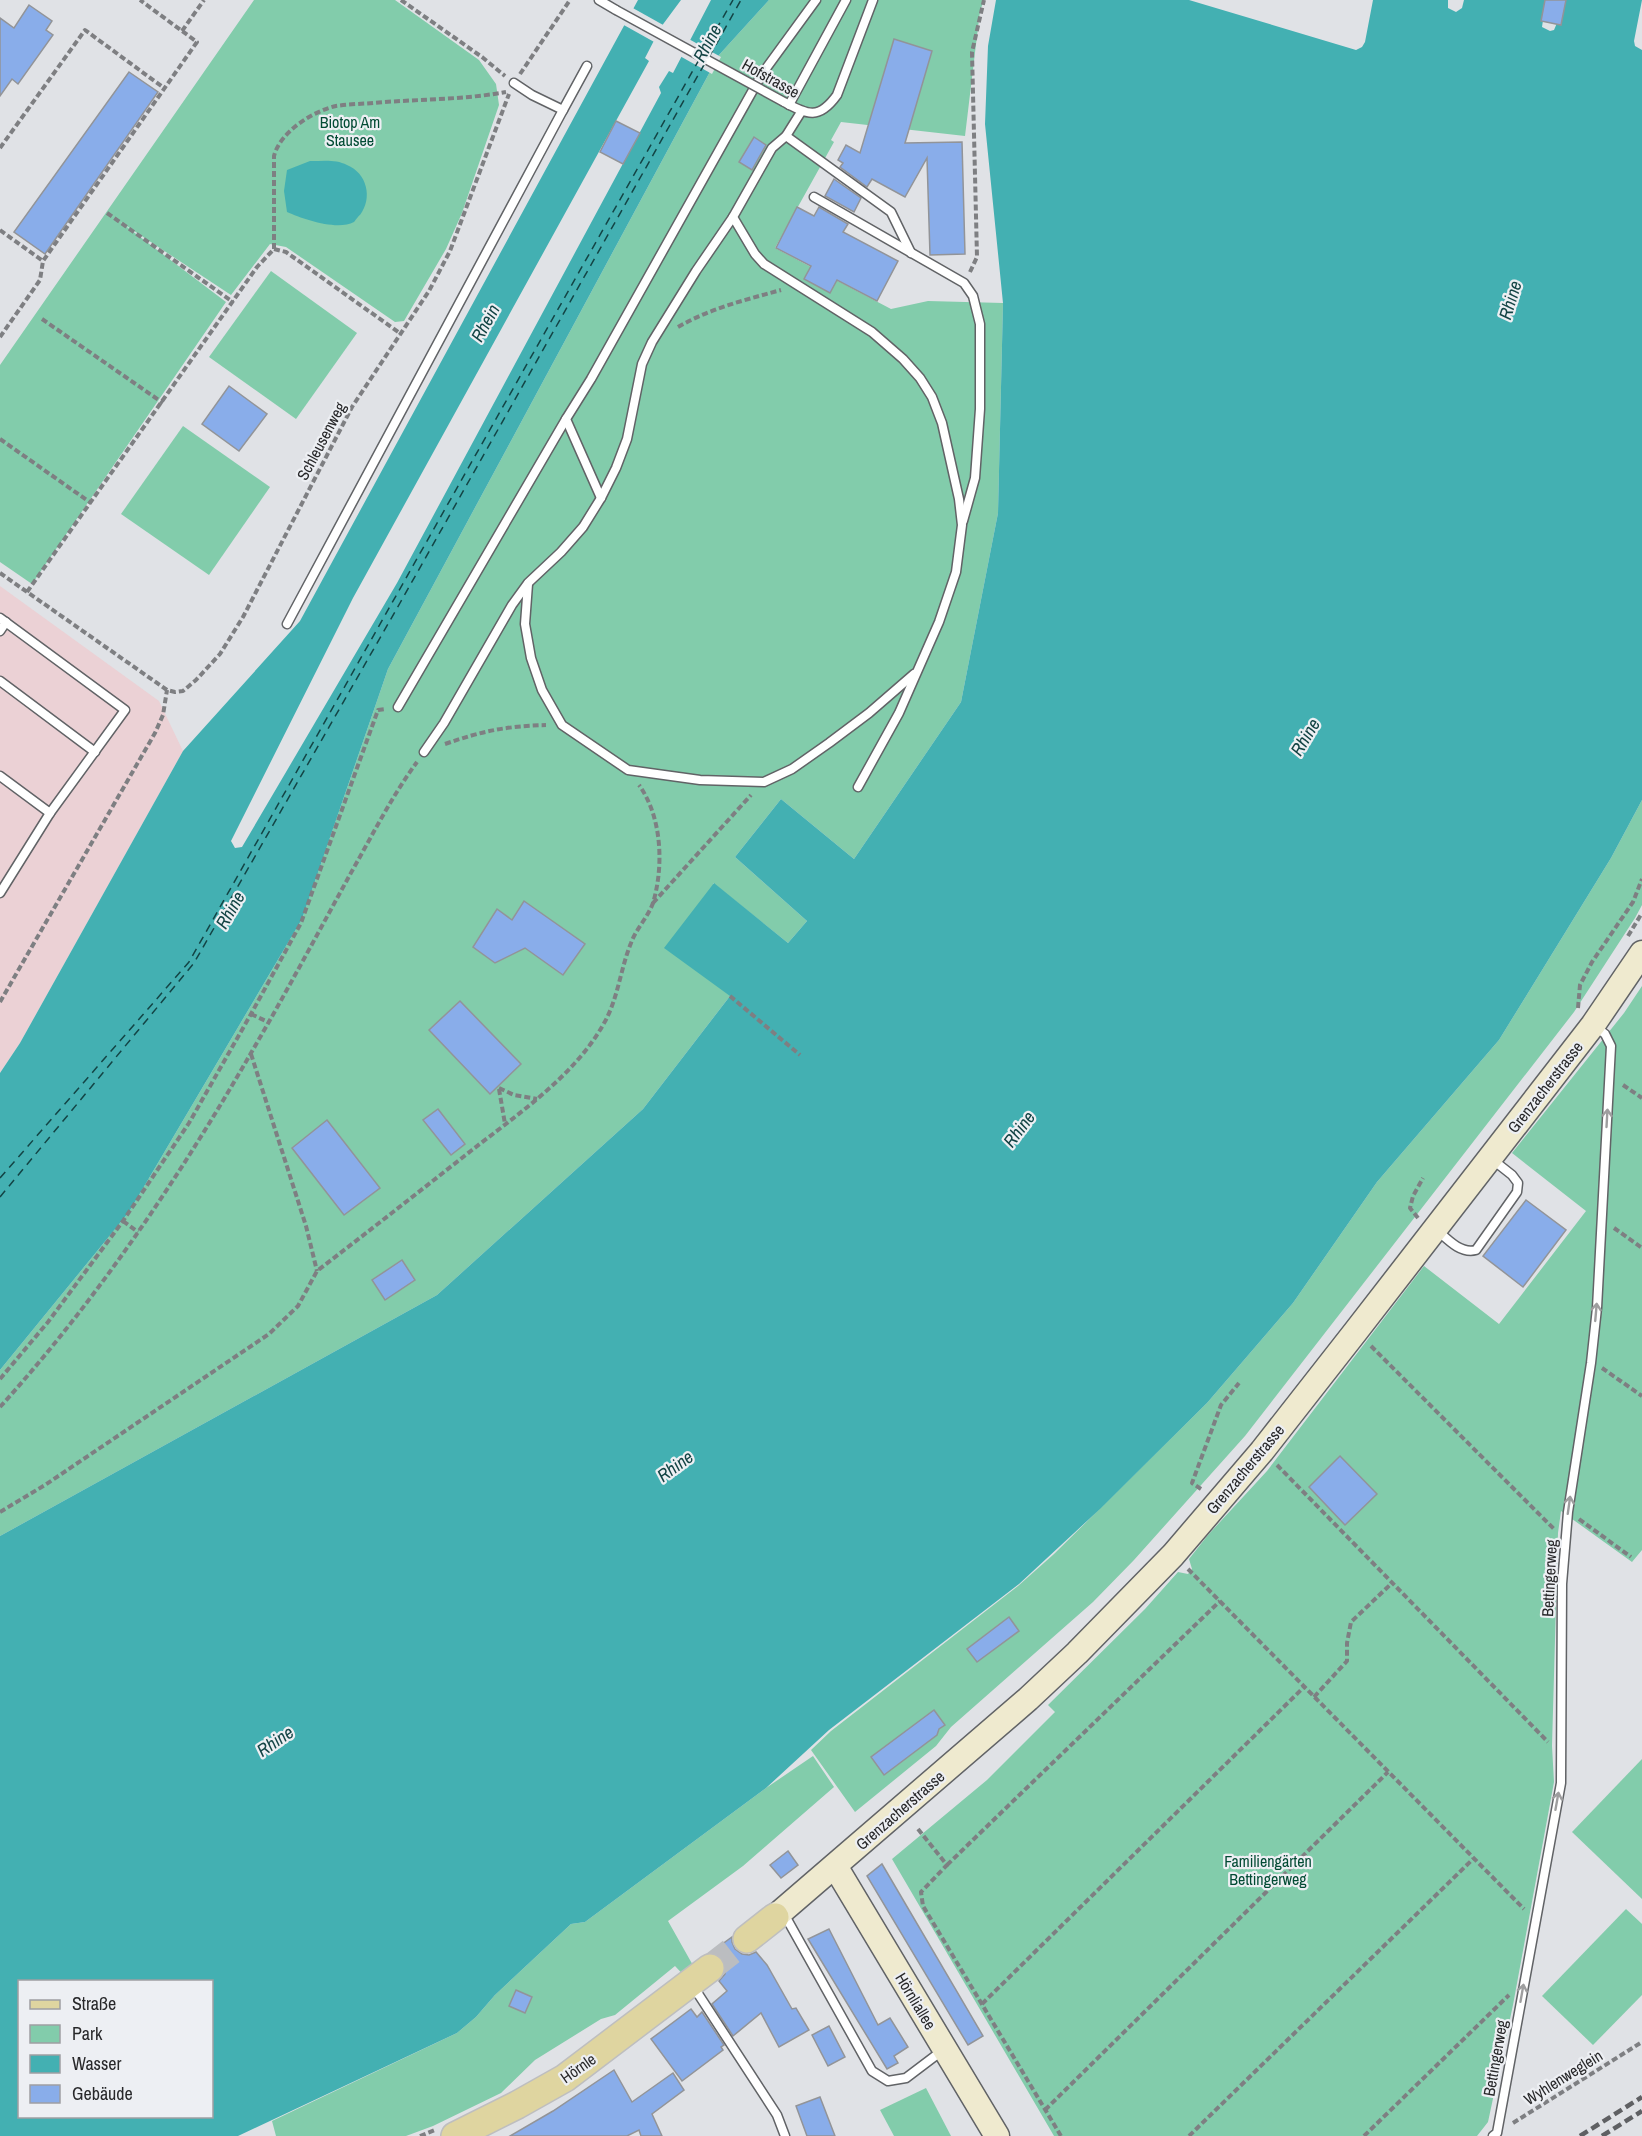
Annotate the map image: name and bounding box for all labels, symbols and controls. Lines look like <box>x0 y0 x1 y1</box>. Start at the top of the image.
water label: Rhine <box>687 20 727 66</box>
street label: Hofstrasse <box>738 53 804 103</box>
park label: Biotop Am Stausee <box>320 111 380 151</box>
water label: Rhine <box>1492 278 1528 322</box>
water label: Rhein <box>465 300 505 346</box>
street label: Schleusenweg <box>291 398 351 484</box>
water label: Rhine <box>1284 714 1326 760</box>
water label: Rhine <box>209 887 251 933</box>
street label: Grenzacherstrasse <box>1502 1037 1588 1137</box>
water label: Rhine <box>997 1106 1041 1152</box>
one-way arrow <box>1602 1108 1613 1128</box>
one-way arrow <box>1591 1303 1602 1323</box>
street label: Grenzacherstrasse <box>1201 1419 1289 1519</box>
water label: Rhine <box>652 1444 698 1488</box>
one-way arrow <box>1564 1496 1575 1516</box>
street label: Bettingerweg <box>1536 1538 1562 1617</box>
water label: Rhine <box>252 1720 298 1762</box>
street label: Grenzacherstrasse <box>851 1765 949 1855</box>
one-way arrow <box>1552 1792 1563 1811</box>
park label: Familiengärten Bettingerweg <box>1224 1850 1312 1890</box>
street label: Hörnliallee <box>890 1968 942 2034</box>
legend <box>18 1980 213 2118</box>
one-way arrow <box>1517 1983 1528 2003</box>
text: Straße <box>72 1991 116 2016</box>
street label: Bettingerweg <box>1477 2017 1513 2098</box>
text: Park <box>72 2021 103 2046</box>
street label: Wyhlenweglein <box>1519 2044 1607 2110</box>
street label: Hörnle <box>556 2048 600 2088</box>
text: Wasser <box>72 2051 122 2076</box>
text: Gebäude <box>72 2081 133 2106</box>

